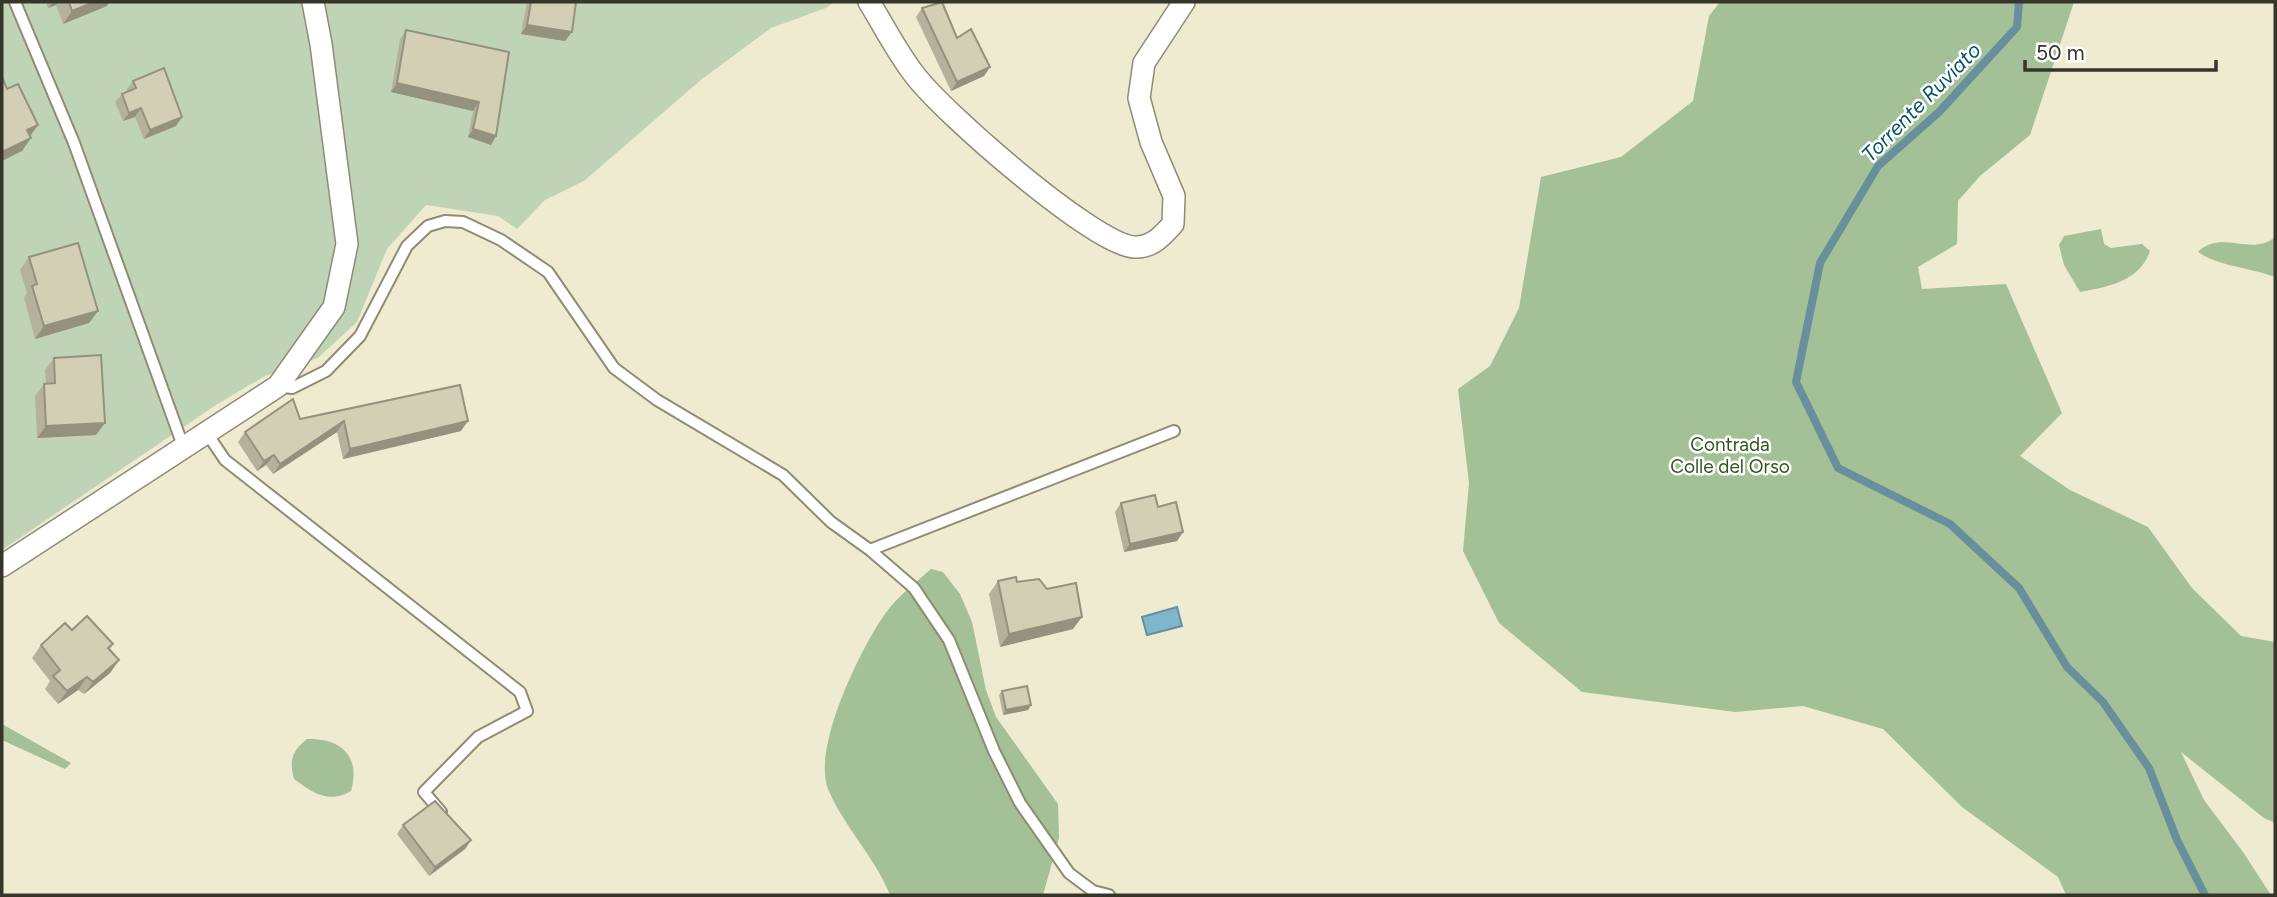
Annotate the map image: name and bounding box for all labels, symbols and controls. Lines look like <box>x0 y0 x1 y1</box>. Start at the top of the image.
scale bar <box>2025 28 2216 72</box>
water label: Torrente Ruviato <box>1856 37 1986 167</box>
text: 50 m <box>2036 40 2085 65</box>
park label: Contrada Colle del Orso <box>1670 433 1790 478</box>

